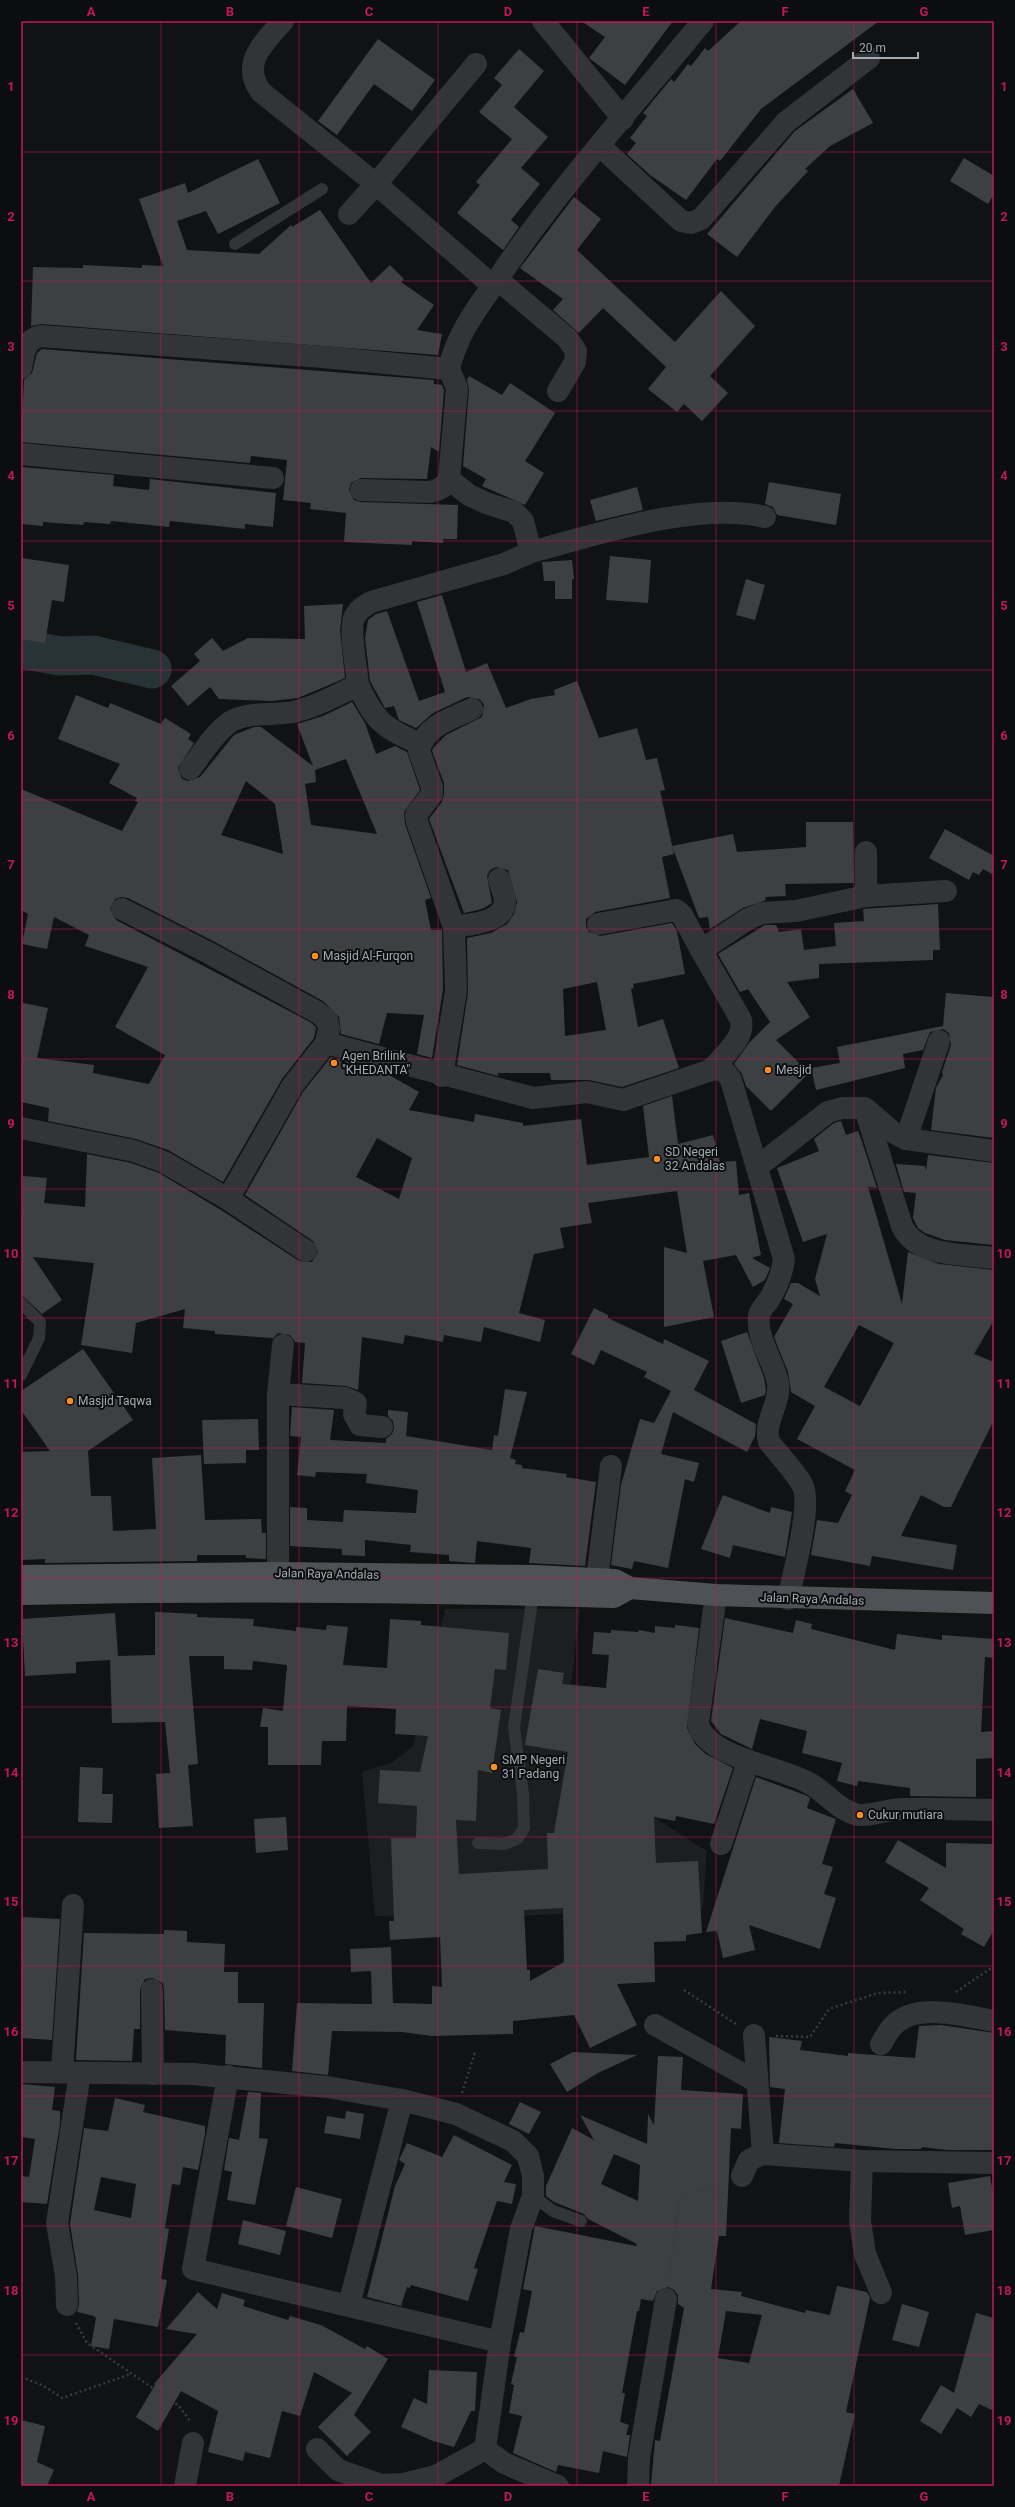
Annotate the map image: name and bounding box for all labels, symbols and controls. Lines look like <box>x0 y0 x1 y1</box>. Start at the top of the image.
text: A <box>87 4 96 19</box>
text: B <box>226 4 234 19</box>
text: C <box>365 4 374 19</box>
text: D <box>504 4 512 19</box>
text: E <box>642 4 650 19</box>
text: F <box>781 4 789 19</box>
text: G <box>920 4 929 19</box>
scale bar <box>853 34 918 60</box>
text: 20 m <box>859 41 886 55</box>
text: 1 <box>7 79 15 94</box>
text: 1 <box>1000 79 1008 94</box>
text: 2 <box>7 209 15 224</box>
text: 2 <box>1000 209 1008 224</box>
text: 3 <box>7 339 15 354</box>
text: 3 <box>1000 339 1008 354</box>
text: 4 <box>7 468 15 483</box>
text: 4 <box>1000 468 1008 483</box>
text: 5 <box>7 598 15 613</box>
text: 5 <box>1000 598 1008 613</box>
text: 6 <box>7 728 15 743</box>
text: 6 <box>1000 728 1008 743</box>
text: 7 <box>7 857 15 872</box>
text: 7 <box>1000 857 1008 872</box>
place label: Masjid Al-Furqon <box>323 949 413 963</box>
marker: Masjid Al-Furqon <box>310 951 320 961</box>
text: 8 <box>7 987 15 1002</box>
text: 8 <box>1000 987 1008 1002</box>
place label: Agen Brilink "KHEDANTA" <box>342 1049 411 1077</box>
marker: Agen Brilink "KHEDANTA" <box>329 1058 339 1068</box>
place label: Mesjid <box>776 1063 812 1077</box>
marker: Mesjid <box>763 1065 773 1075</box>
text: 9 <box>7 1116 15 1131</box>
text: 9 <box>1000 1116 1008 1131</box>
place label: SD Negeri 32 Andalas <box>665 1145 725 1173</box>
marker: SD Negeri 32 Andalas <box>652 1154 662 1164</box>
text: 10 <box>4 1246 18 1261</box>
text: 10 <box>997 1246 1011 1261</box>
text: 11 <box>4 1376 18 1391</box>
text: 11 <box>997 1376 1011 1391</box>
place label: Masjid Taqwa <box>78 1394 152 1408</box>
marker: Masjid Taqwa <box>65 1396 75 1406</box>
text: 12 <box>4 1505 18 1520</box>
text: 12 <box>997 1505 1011 1520</box>
street label: Jalan Raya Andalas <box>275 1566 379 1582</box>
street label: Jalan Raya Andalas <box>760 1590 864 1608</box>
text: 13 <box>4 1635 18 1650</box>
text: 13 <box>997 1635 1011 1650</box>
place label: SMP Negeri 31 Padang <box>502 1753 565 1781</box>
marker: SMP Negeri 31 Padang <box>489 1762 499 1772</box>
text: 14 <box>4 1765 19 1780</box>
text: 14 <box>997 1765 1012 1780</box>
place label: Cukur mutiara <box>868 1808 943 1822</box>
marker: Cukur mutiara <box>855 1810 865 1820</box>
text: 15 <box>4 1894 18 1909</box>
text: 15 <box>997 1894 1011 1909</box>
text: 16 <box>4 2024 19 2039</box>
text: 16 <box>997 2024 1012 2039</box>
text: 17 <box>4 2153 18 2168</box>
text: 17 <box>997 2153 1011 2168</box>
text: 18 <box>4 2283 18 2298</box>
text: 18 <box>997 2283 1011 2298</box>
text: 19 <box>4 2413 18 2428</box>
text: 19 <box>997 2413 1011 2428</box>
text: A <box>87 2489 96 2504</box>
text: B <box>226 2489 234 2504</box>
text: C <box>365 2489 374 2504</box>
text: D <box>504 2489 512 2504</box>
text: E <box>642 2489 650 2504</box>
text: F <box>781 2489 789 2504</box>
text: G <box>920 2489 929 2504</box>

